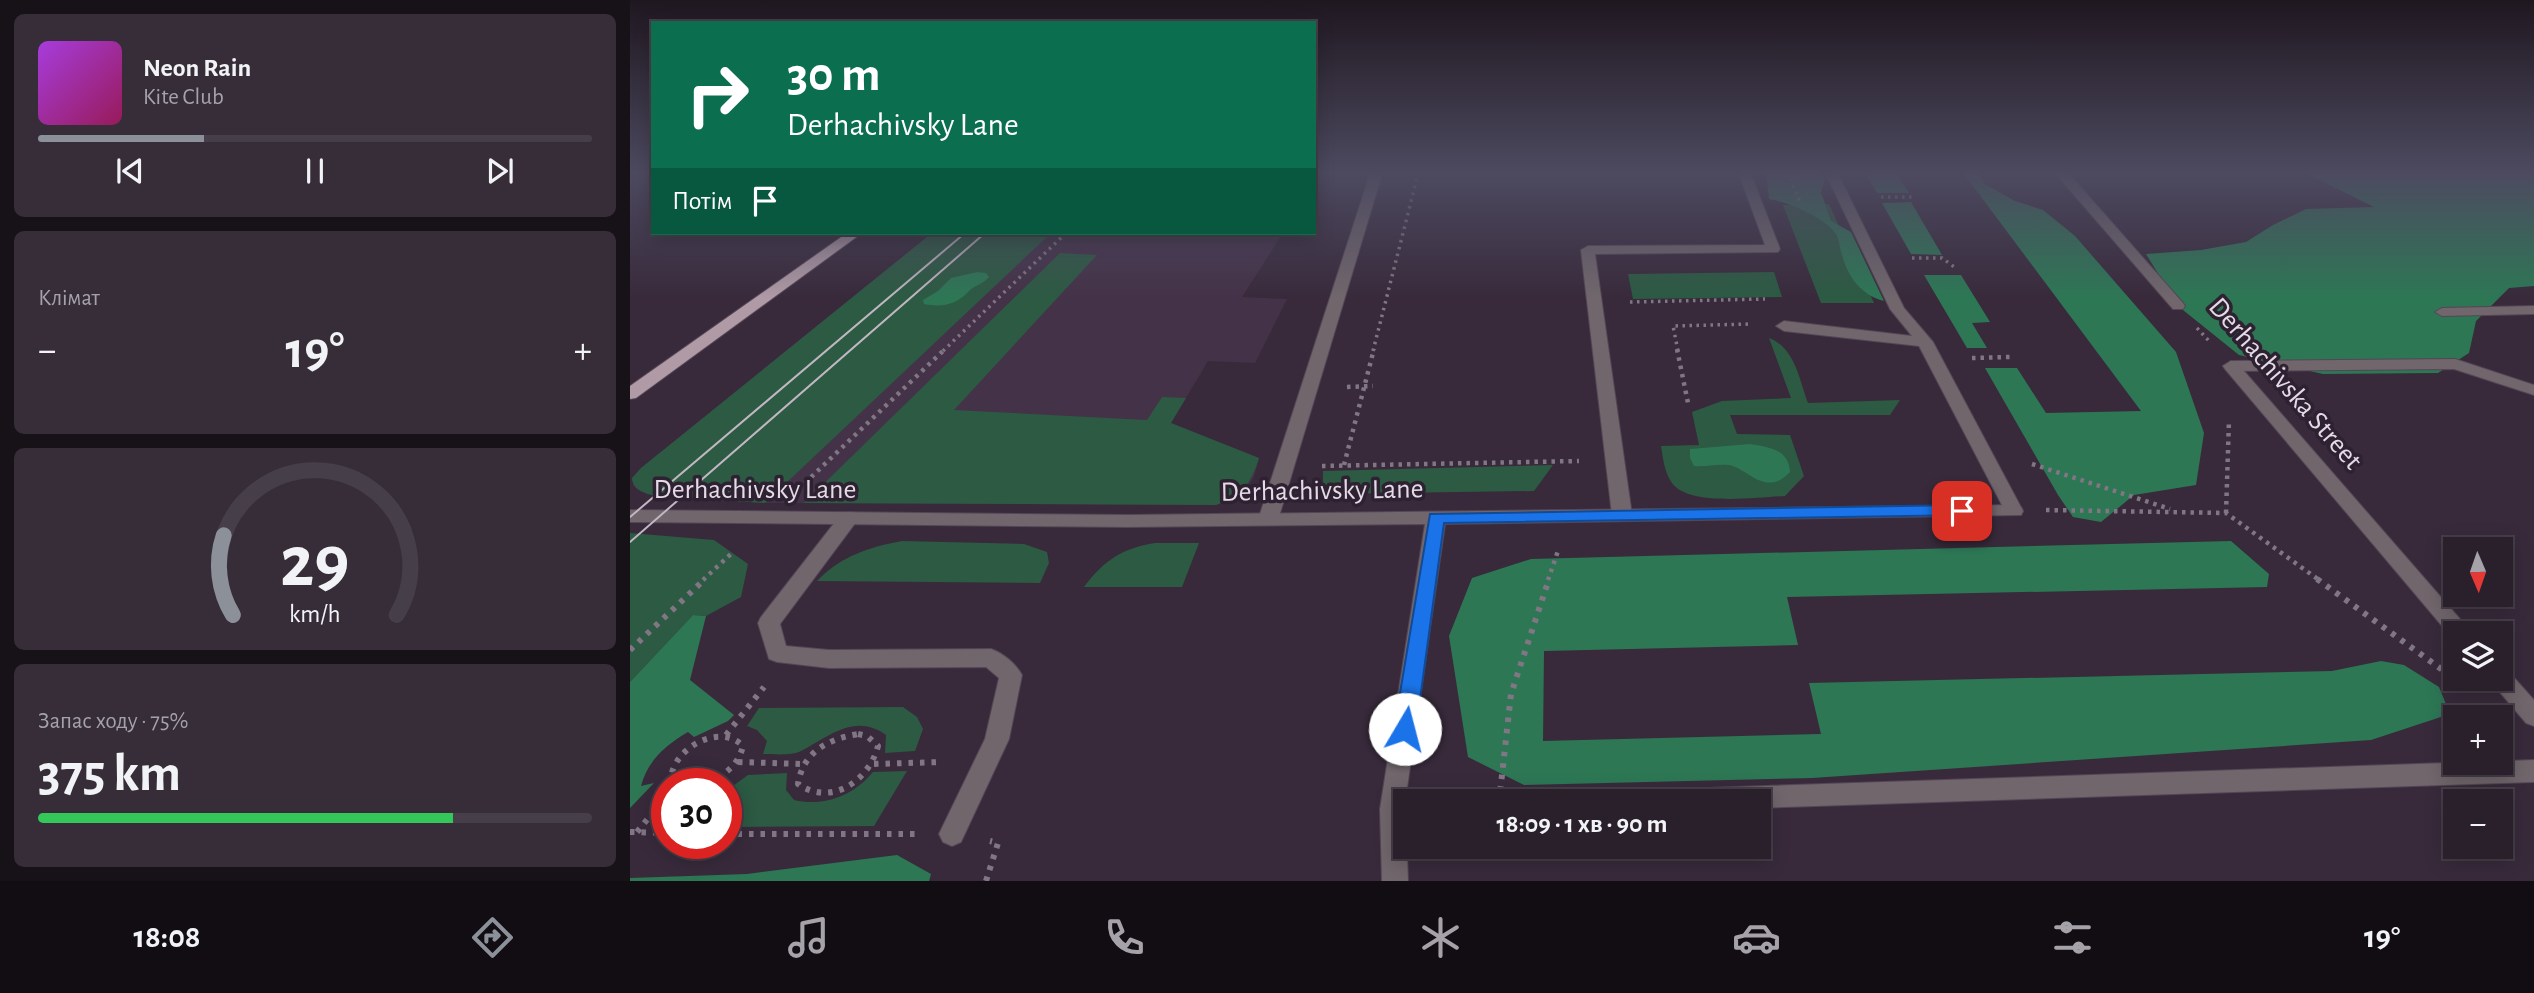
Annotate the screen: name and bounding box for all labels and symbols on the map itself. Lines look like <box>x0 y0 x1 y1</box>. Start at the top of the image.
street label: Derhachivska Street <box>2203 293 2367 475</box>
street label: Derhachivsky Lane <box>1220 475 1424 507</box>
street label: Derhachivsky Lane <box>654 476 856 504</box>
pin <box>1932 481 1992 541</box>
north arrow <box>2443 537 2513 607</box>
position arrow <box>1368 692 1442 766</box>
speed limit sign: 30 <box>651 768 742 859</box>

